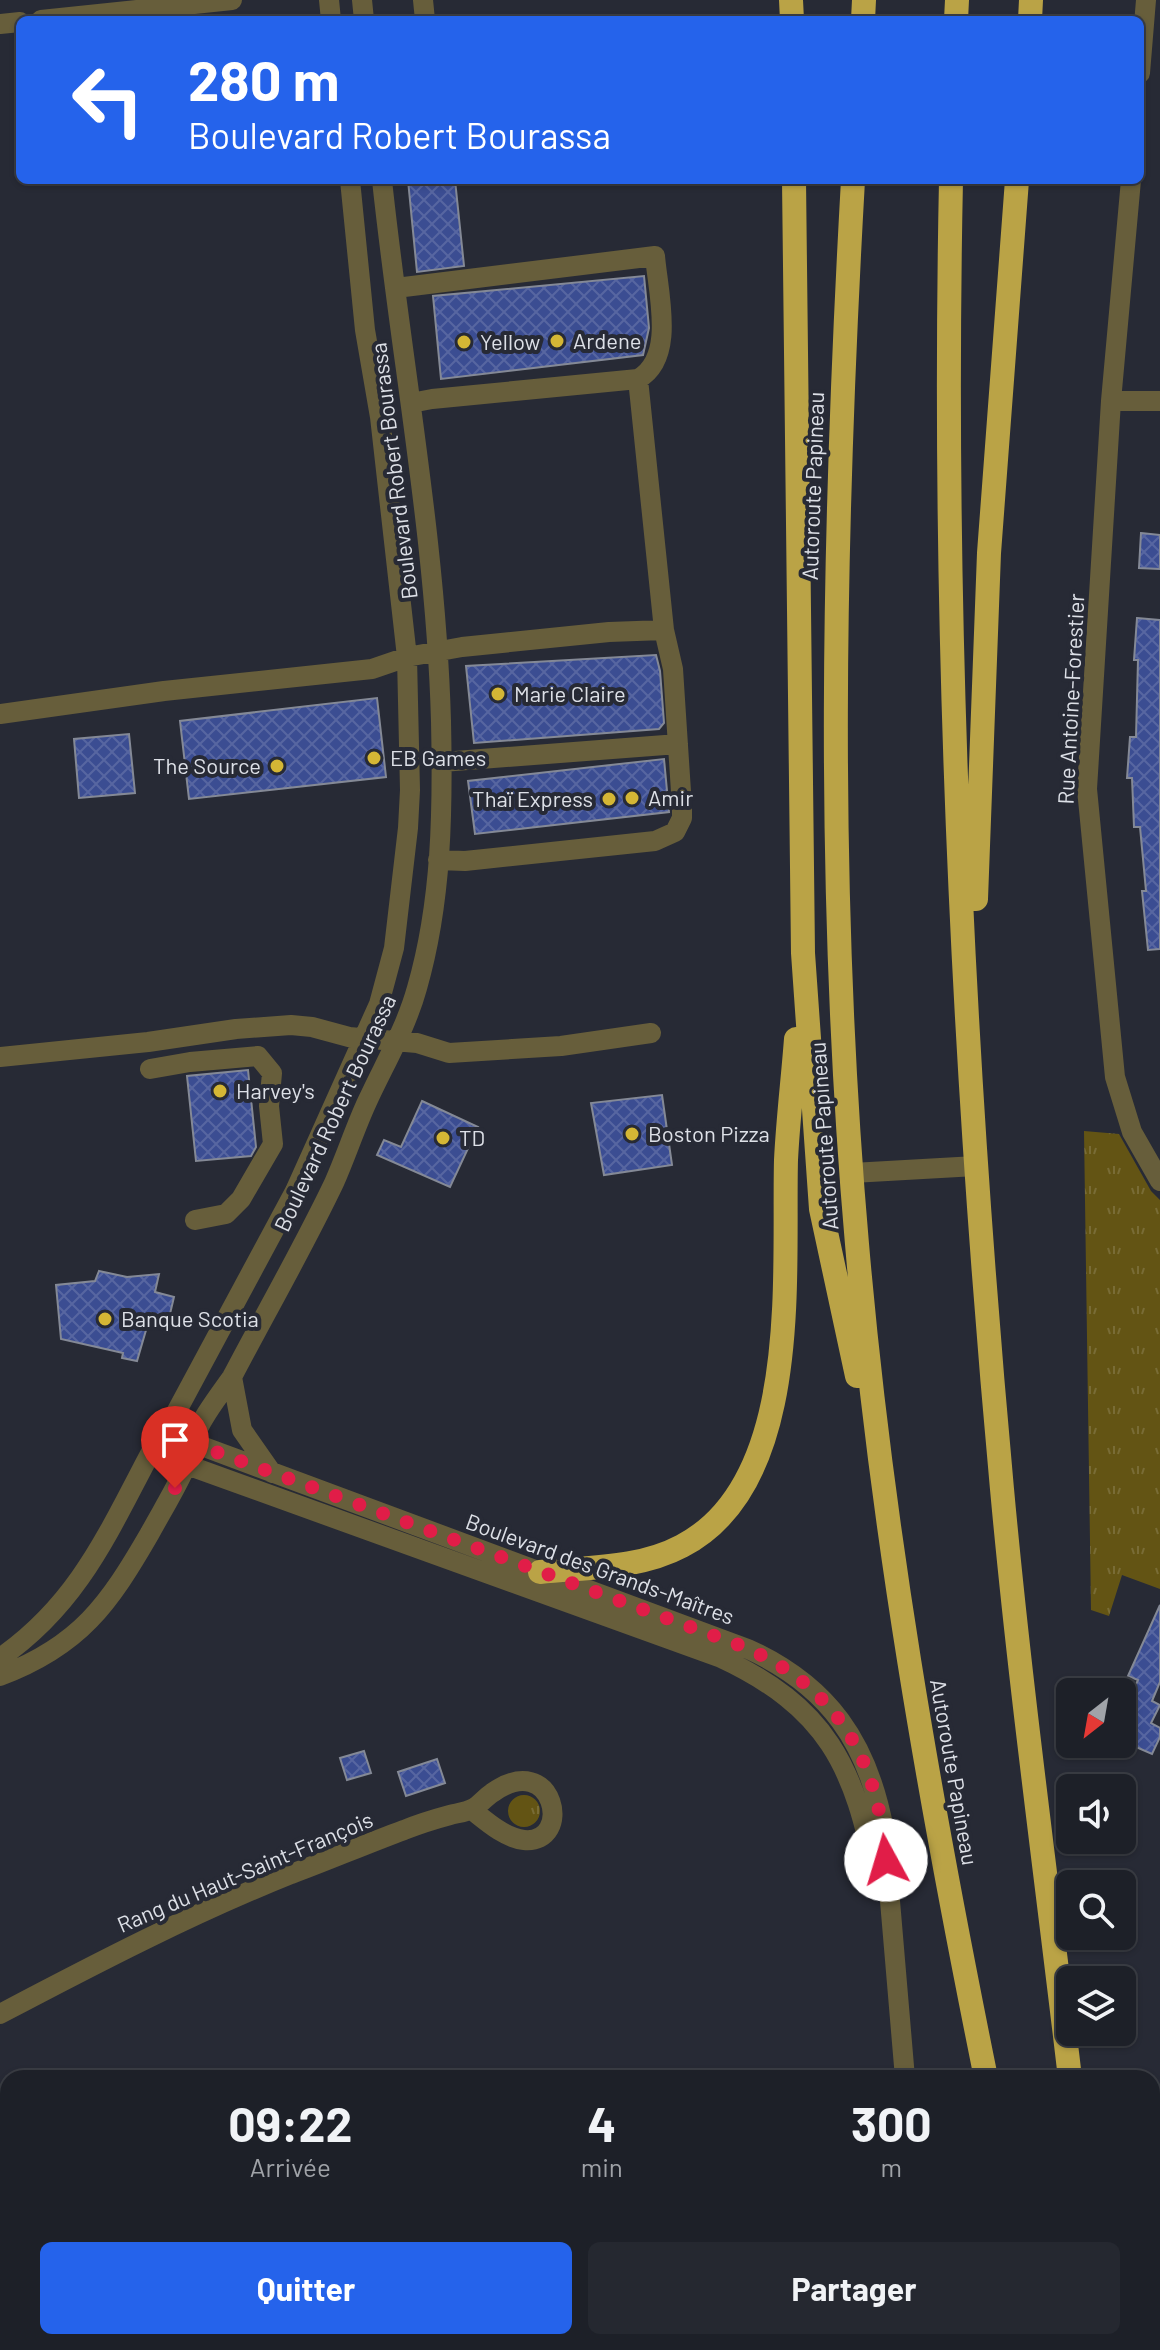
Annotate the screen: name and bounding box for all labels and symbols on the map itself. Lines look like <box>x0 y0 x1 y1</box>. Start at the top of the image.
place label: Ardene <box>573 327 641 353</box>
place label: Yellow <box>480 328 541 354</box>
marker: Ardene <box>548 332 566 350</box>
marker: Yellow <box>455 333 473 351</box>
street label: Boulevard Robert Bourassa <box>364 341 422 601</box>
street label: Autoroute Papineau <box>796 391 828 581</box>
street label: Rue Antoine-Forestier <box>1051 593 1089 805</box>
place label: Marie Claire <box>514 680 626 706</box>
marker: Marie Claire <box>489 685 507 703</box>
place label: EB Games <box>390 744 486 770</box>
marker: EB Games <box>365 749 383 767</box>
place label: The Source <box>153 752 261 778</box>
marker: The Source <box>268 757 286 775</box>
place label: Amir <box>648 784 693 810</box>
place label: Thaï Express <box>472 785 593 811</box>
marker: Amir <box>623 789 641 807</box>
marker: Thaï Express <box>600 790 618 808</box>
street label: Boulevard Robert Bourassa <box>268 990 400 1235</box>
street label: Autoroute Papineau <box>803 1041 843 1231</box>
place label: Harvey's <box>236 1077 315 1103</box>
marker: Harvey's <box>211 1082 229 1100</box>
place label: Boston Pizza <box>648 1120 770 1146</box>
place label: TD <box>459 1124 485 1150</box>
marker: Boston Pizza <box>623 1125 641 1143</box>
marker: TD <box>434 1129 452 1147</box>
place label: Banque Scotia <box>121 1305 259 1331</box>
marker: Banque Scotia <box>96 1310 114 1328</box>
pin <box>141 1406 209 1488</box>
street label: Boulevard des Grands-Maîtres <box>463 1507 738 1629</box>
street label: Autoroute Papineau <box>926 1677 984 1867</box>
north arrow <box>1056 1678 1136 1758</box>
street label: Rang du Haut-Saint-François <box>113 1805 376 1937</box>
position arrow <box>844 1818 928 1902</box>

